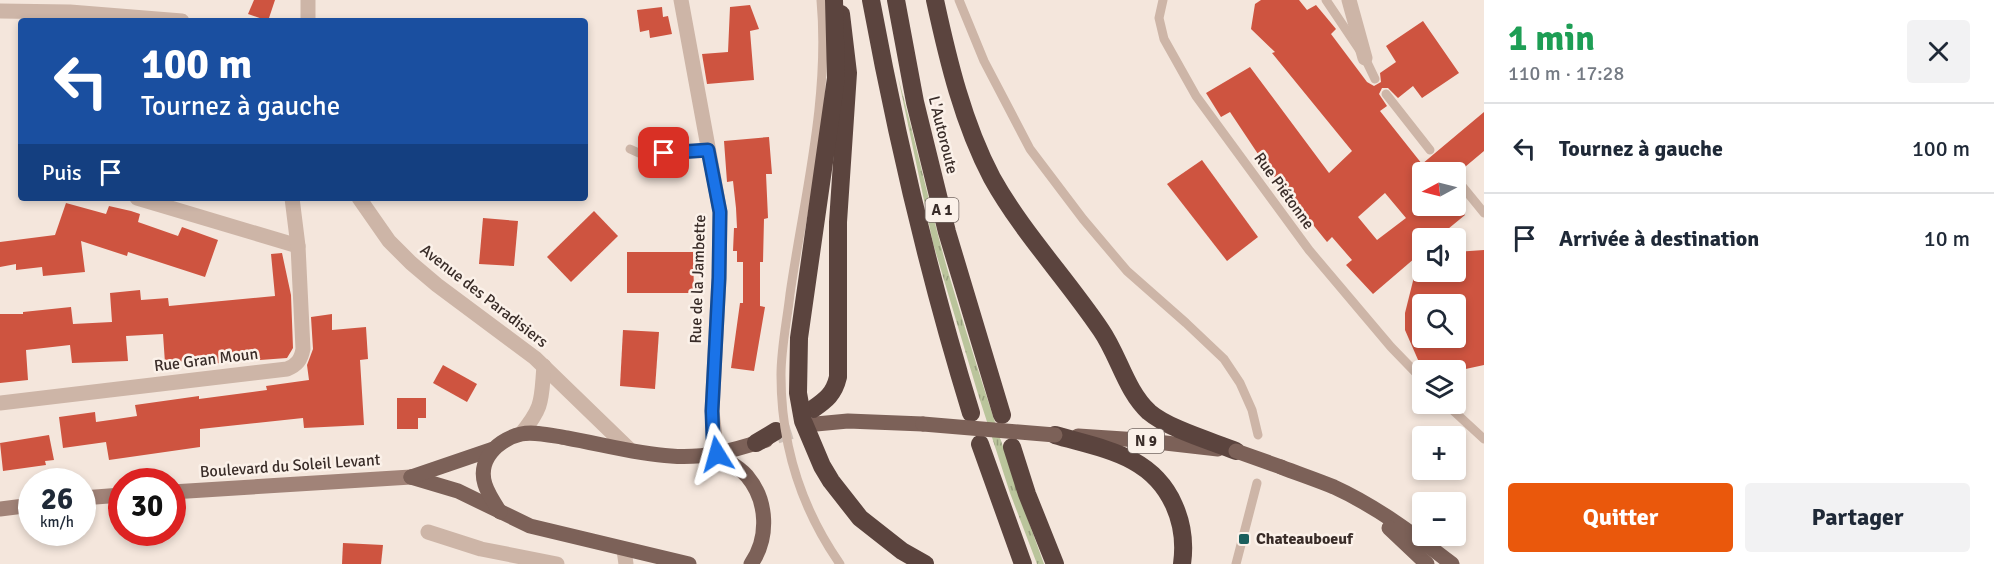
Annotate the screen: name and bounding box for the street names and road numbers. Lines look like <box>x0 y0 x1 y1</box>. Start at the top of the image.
street label: L'Autoroute <box>924 94 962 176</box>
street label: Rue Piétonne <box>1249 149 1319 233</box>
road number: A 1 <box>926 198 958 222</box>
street label: Rue de la Jambette <box>686 214 710 344</box>
street label: Avenue des Paradisiers <box>416 240 552 352</box>
street label: Rue Gran Moun <box>153 344 259 376</box>
road number: N 9 <box>1128 429 1164 453</box>
street label: Boulevard du Soleil Levant <box>199 450 381 482</box>

